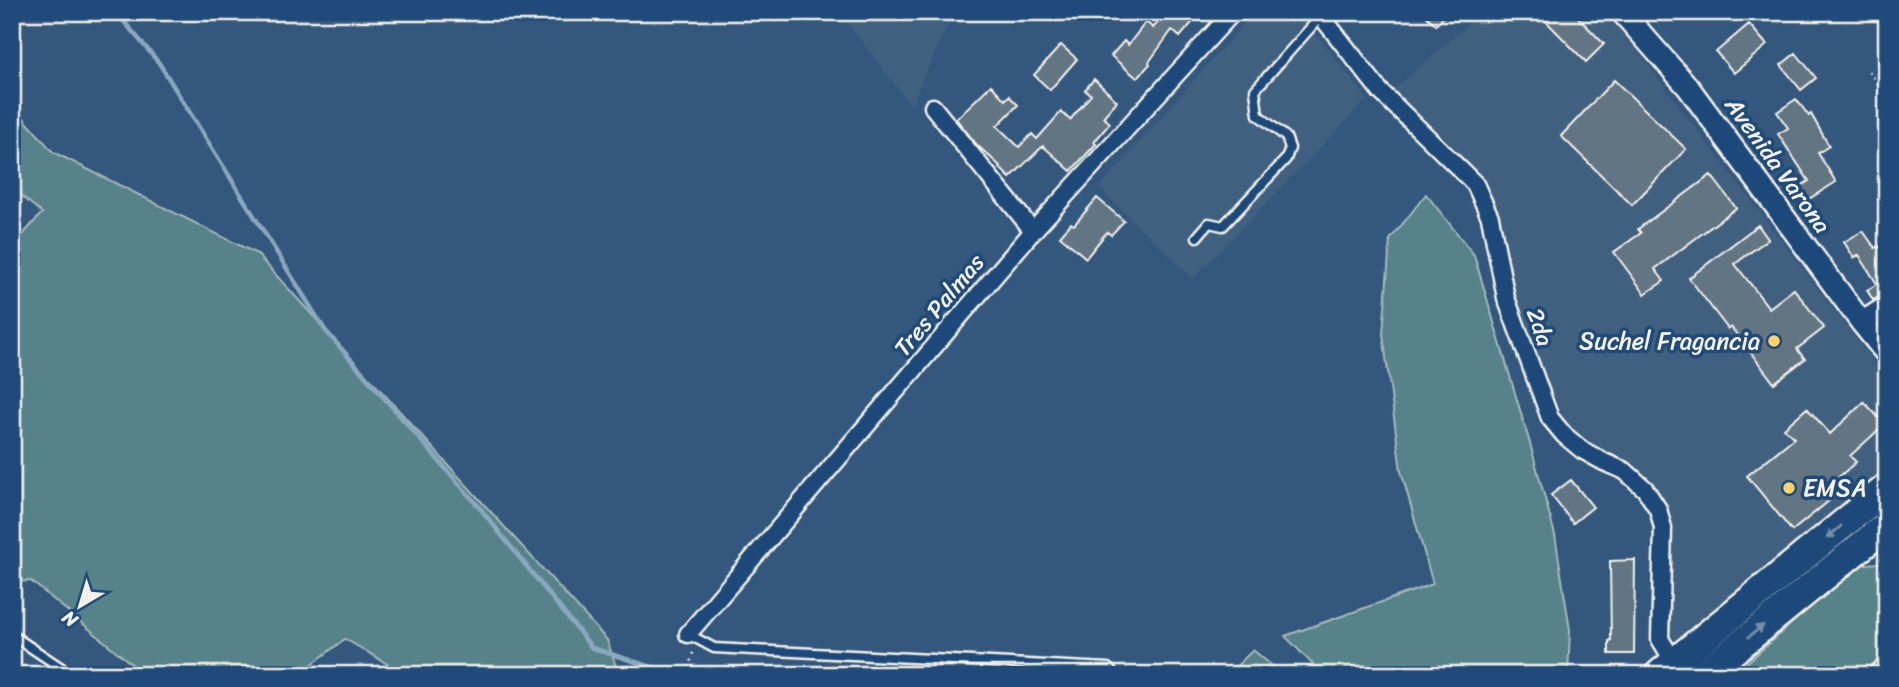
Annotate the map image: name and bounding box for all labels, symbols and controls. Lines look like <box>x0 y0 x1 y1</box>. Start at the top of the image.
street label: Avenida Varona <box>1713 87 1842 243</box>
street label: Tres Palmas <box>883 244 995 366</box>
street label: 2da <box>1514 302 1566 352</box>
place label: Suchel Fragancia <box>1579 320 1760 362</box>
marker: Suchel Fragancia <box>1766 333 1782 349</box>
place label: EMSA <box>1803 467 1867 509</box>
marker: EMSA <box>1781 480 1797 496</box>
one-way arrow <box>1826 524 1843 539</box>
north arrow <box>46 572 116 642</box>
text: N <box>54 601 86 637</box>
one-way arrow <box>1746 624 1764 639</box>

